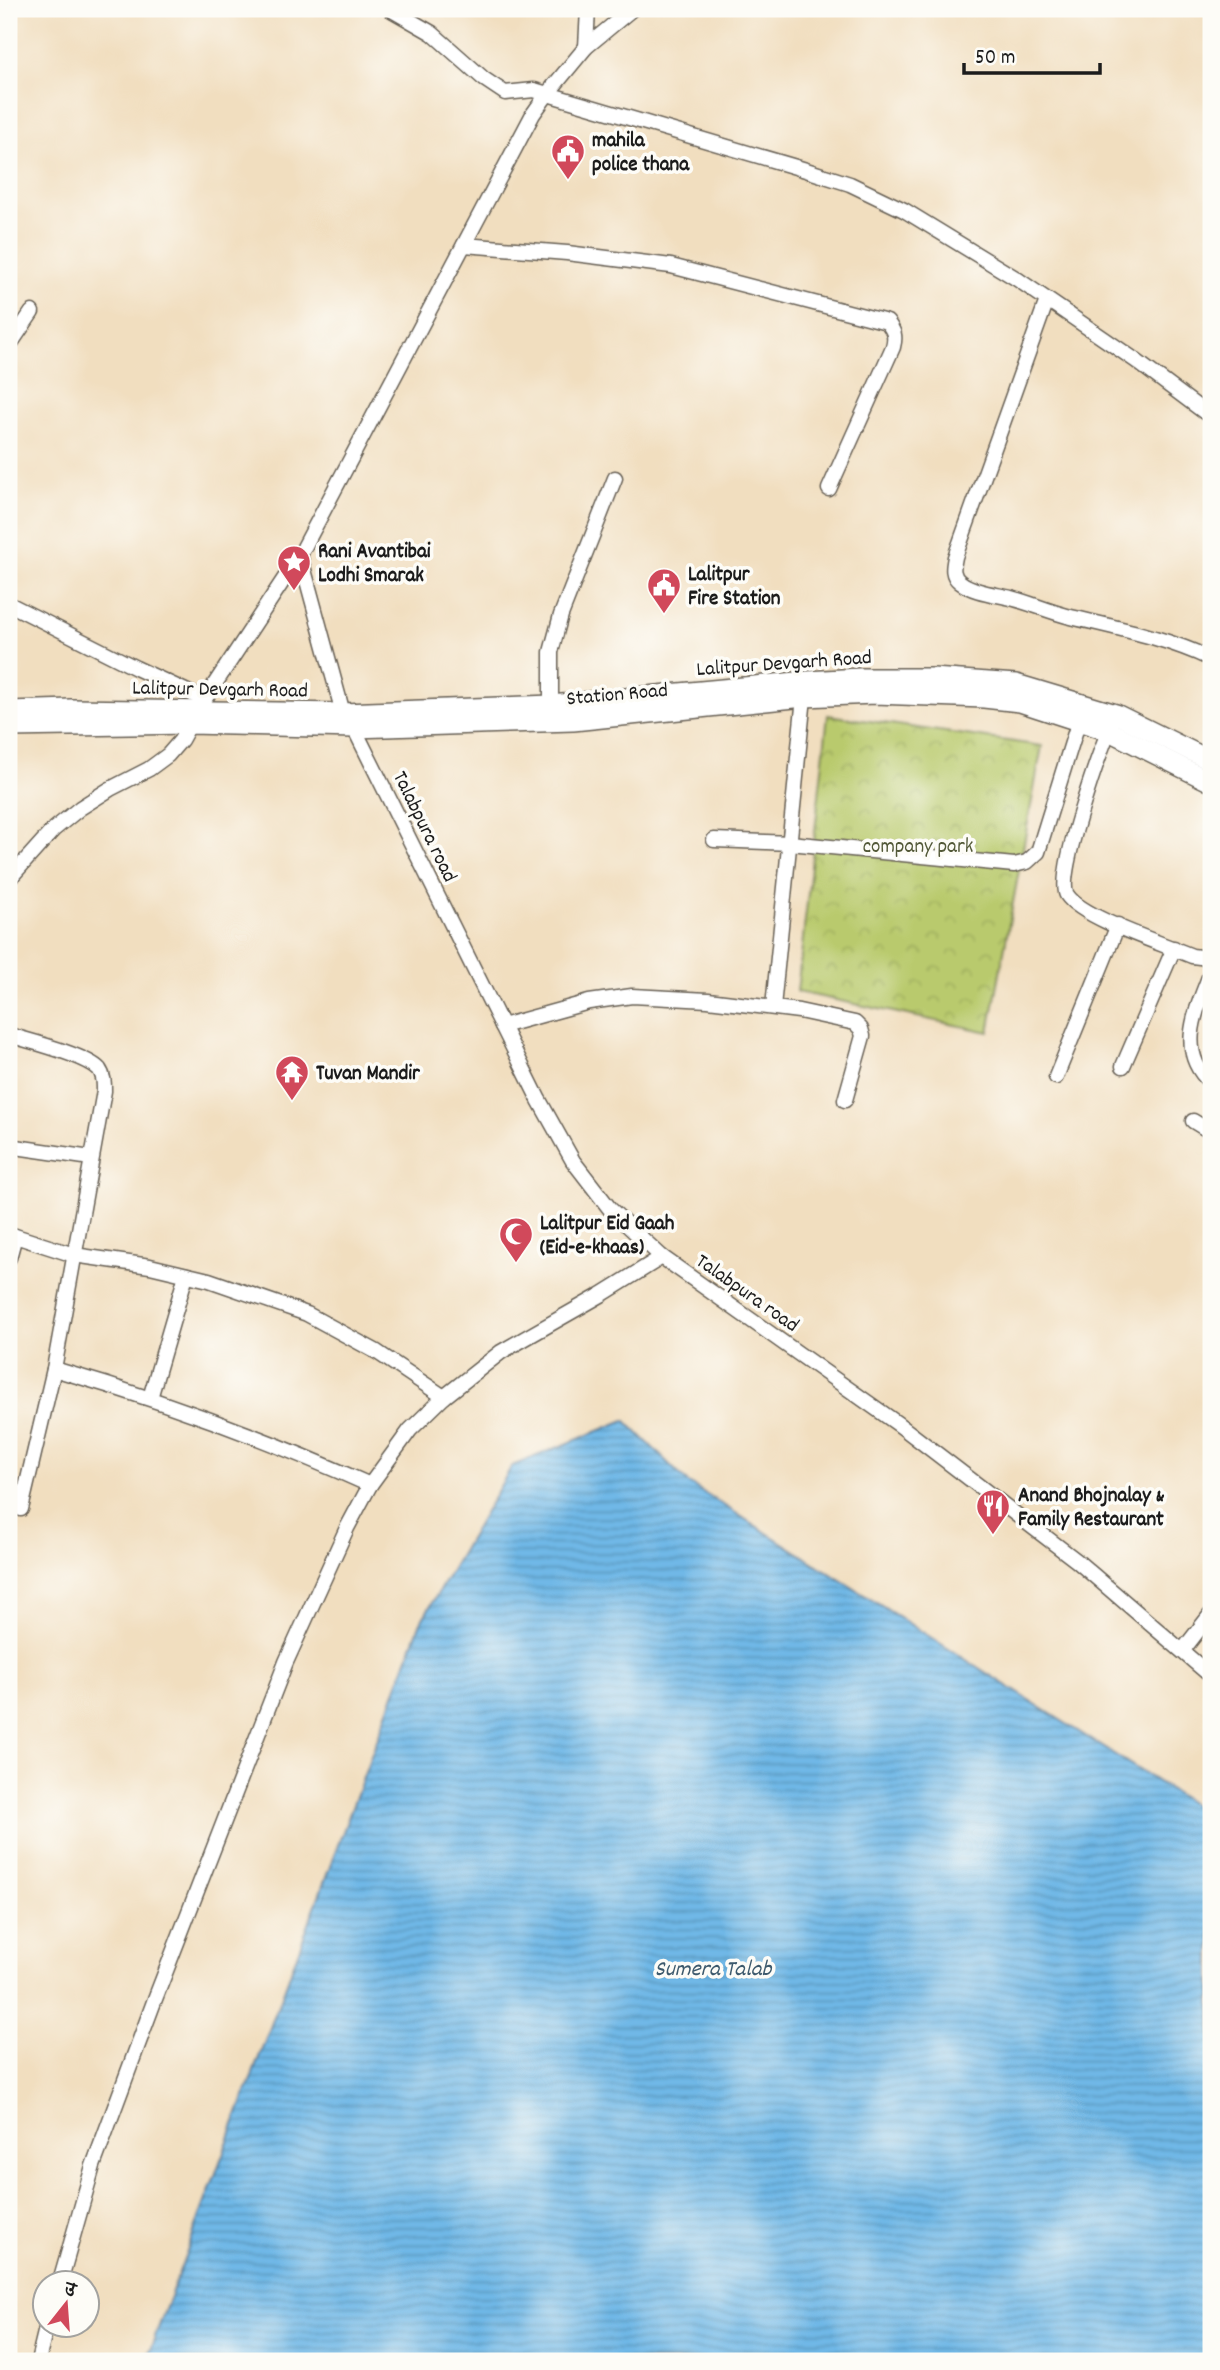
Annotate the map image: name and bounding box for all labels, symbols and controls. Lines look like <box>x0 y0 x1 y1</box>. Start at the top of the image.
scale bar <box>964 32 1101 76</box>
text: 50 m <box>975 44 1015 74</box>
place label: mahila police thana <box>592 127 690 181</box>
public building icon: mahila police thana <box>549 132 587 181</box>
place label: Rani Avantibai Lodhi Smarak <box>318 538 431 592</box>
place icon: Rani Avantibai Lodhi Smarak <box>275 543 313 592</box>
place label: Lalitpur Fire Station <box>688 561 781 615</box>
public building icon: Lalitpur Fire Station <box>645 566 683 615</box>
street label: Lalitpur Devgarh Road <box>696 644 873 686</box>
street label: Lalitpur Devgarh Road <box>132 674 308 708</box>
street label: Station Road <box>565 677 669 715</box>
street label: Talabpura road <box>383 767 463 888</box>
park label: company park <box>863 833 973 863</box>
temple icon: Tuvan Mandir <box>273 1053 311 1102</box>
place label: Tuvan Mandir <box>316 1060 421 1090</box>
place label: Lalitpur Eid Gaah (Eid-e-khaas) <box>540 1210 675 1264</box>
mosque icon: Lalitpur Eid Gaah (Eid-e-khaas) <box>497 1215 535 1264</box>
street label: Talabpura road <box>688 1248 804 1341</box>
place label: Anand Bhojnalay & Family Restaurant <box>1018 1482 1165 1536</box>
restaurant icon: Anand Bhojnalay & Family Restaurant <box>974 1487 1012 1536</box>
water label: Sumera Talab <box>655 1954 773 1987</box>
north arrow <box>32 2268 102 2338</box>
text: उ <box>60 2276 80 2306</box>

